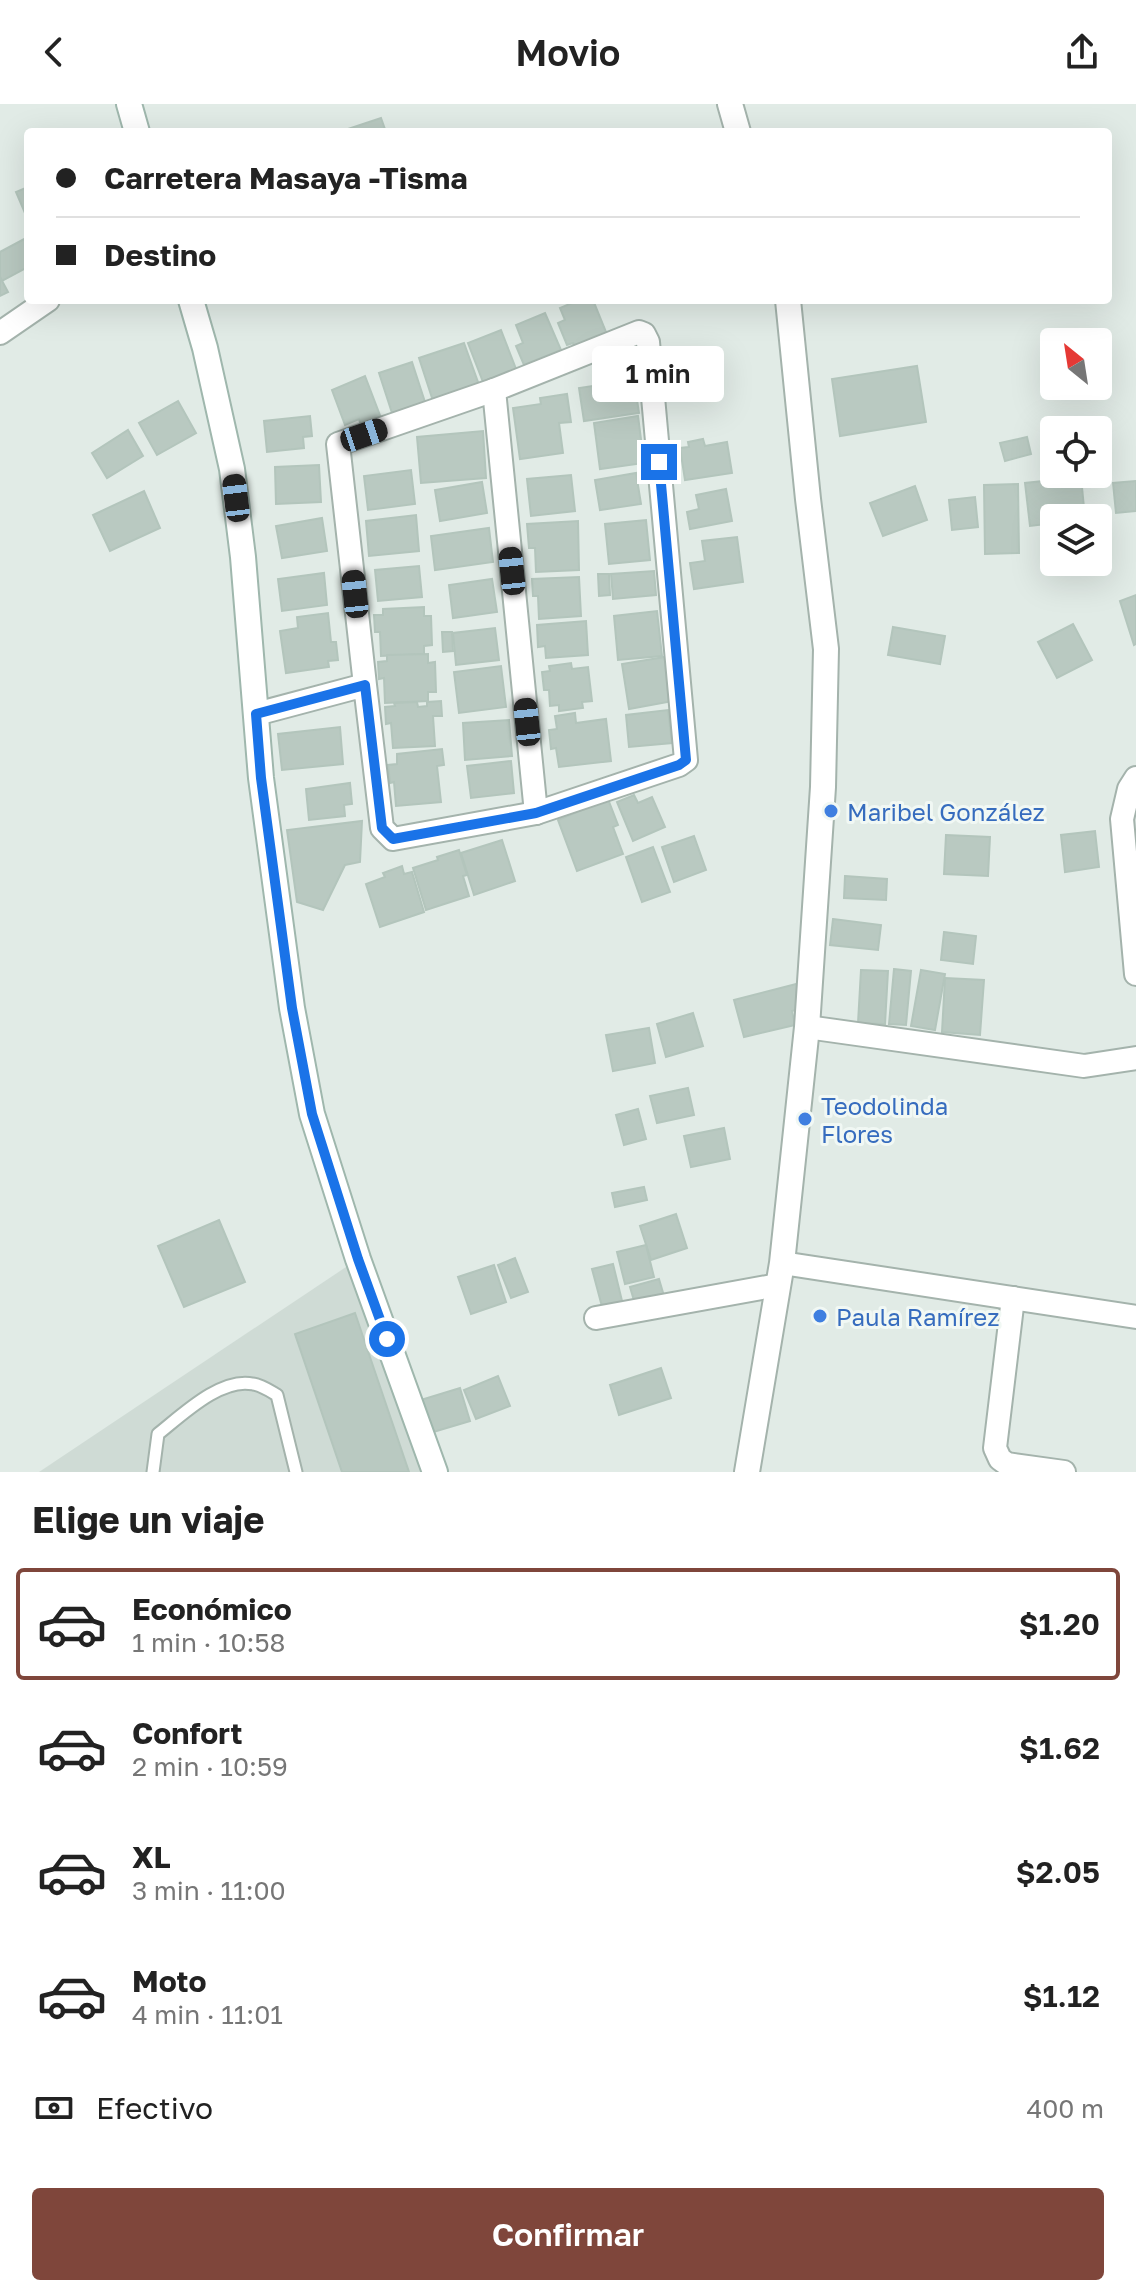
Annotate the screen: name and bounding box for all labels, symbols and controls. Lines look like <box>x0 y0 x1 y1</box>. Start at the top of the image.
icon: back <box>32 30 76 74</box>
icon: share <box>1060 30 1104 74</box>
text: Movio <box>516 31 620 74</box>
text: Carretera Masaya -Tisma <box>104 160 468 196</box>
text: Destino <box>104 237 216 273</box>
north arrow <box>1040 328 1112 400</box>
map controls <box>1040 328 1112 576</box>
callout: 1 min <box>593 346 725 402</box>
text: 1 min <box>625 358 691 389</box>
car <box>337 416 391 454</box>
button: locate <box>1040 416 1112 488</box>
route end <box>641 444 677 480</box>
car <box>221 473 251 523</box>
button: layers <box>1040 504 1112 576</box>
car <box>498 546 526 596</box>
car <box>341 569 369 619</box>
car <box>513 697 541 747</box>
place label: Maribel González <box>847 797 1045 826</box>
marker: Maribel González <box>822 802 840 820</box>
place label: Teodolinda Flores <box>821 1091 948 1148</box>
marker: Teodolinda Flores <box>796 1110 814 1128</box>
place label: Paula Ramírez <box>836 1302 999 1331</box>
marker: Paula Ramírez <box>811 1307 829 1325</box>
route start <box>369 1321 405 1357</box>
text: Elige un viaje <box>32 1498 264 1541</box>
icon: car <box>36 1588 108 1660</box>
text: Económico <box>132 1591 292 1627</box>
text: $1.20 <box>1019 1606 1100 1642</box>
text: 1 min · 10:58 <box>132 1627 285 1658</box>
icon: car <box>36 1712 108 1784</box>
text: Confort <box>132 1715 243 1751</box>
text: $1.62 <box>1019 1730 1100 1766</box>
text: 2 min · 10:59 <box>132 1751 288 1782</box>
icon: car <box>36 1836 108 1908</box>
text: XL <box>132 1839 171 1875</box>
text: $2.05 <box>1016 1854 1100 1890</box>
text: 3 min · 11:00 <box>132 1875 286 1906</box>
icon: car <box>36 1960 108 2032</box>
text: Moto <box>132 1963 207 1999</box>
text: $1.12 <box>1023 1978 1100 2014</box>
text: 4 min · 11:01 <box>132 1999 283 2030</box>
icon: cash <box>32 2086 76 2130</box>
text: Efectivo <box>96 2090 213 2126</box>
text: 400 m <box>1026 2093 1104 2124</box>
button: Confirmar <box>32 2188 1104 2280</box>

